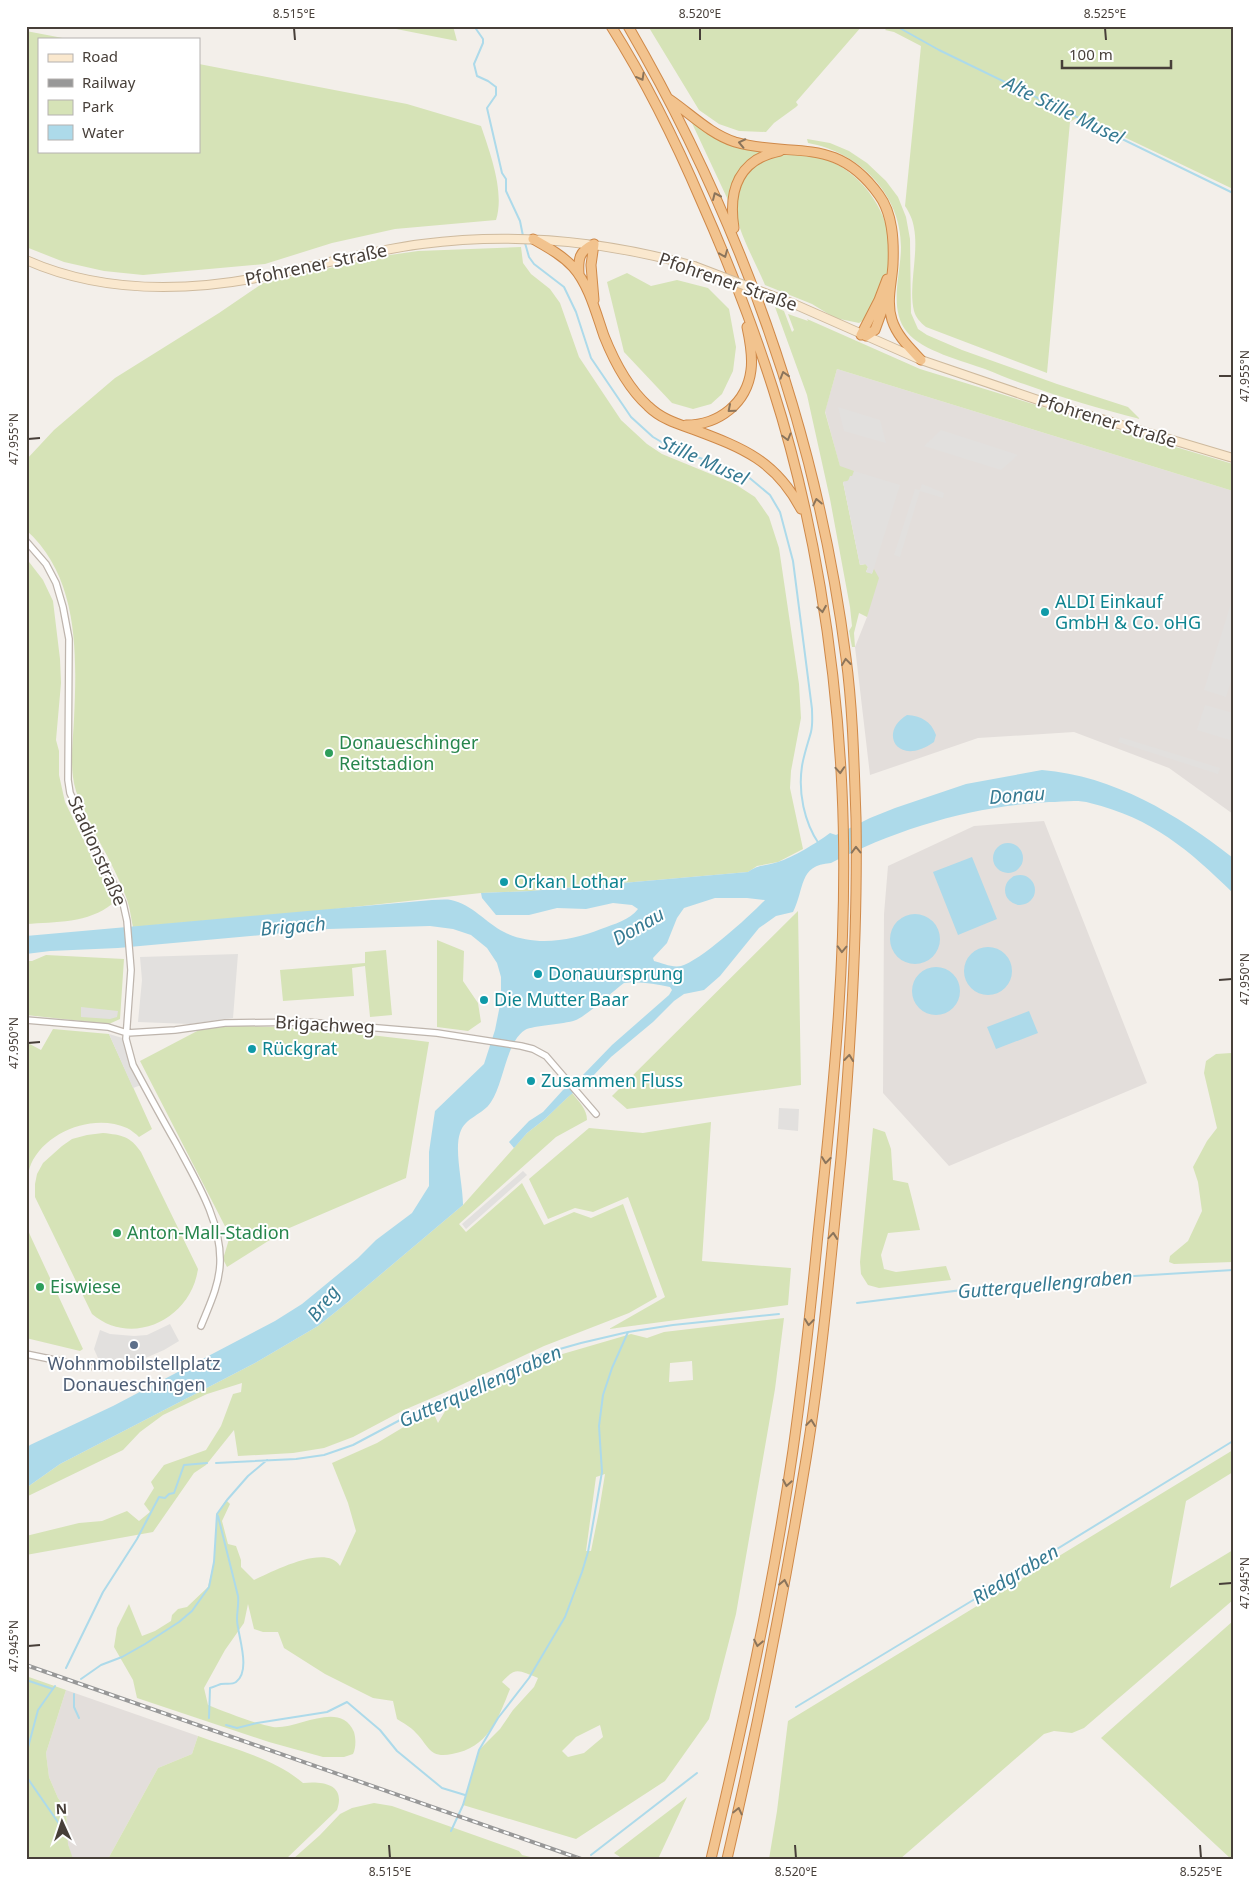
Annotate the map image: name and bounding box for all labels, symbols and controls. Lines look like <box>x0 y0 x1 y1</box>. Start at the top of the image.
text: 8.515°E <box>273 5 315 22</box>
text: 8.520°E <box>679 5 721 22</box>
text: 8.525°E <box>1084 5 1126 22</box>
legend <box>38 38 200 152</box>
scale bar <box>1062 38 1170 70</box>
text: 100 m <box>1069 44 1113 64</box>
text: Road <box>82 46 118 66</box>
water label: Alte Stille Musel <box>998 69 1130 151</box>
text: Railway <box>82 72 136 92</box>
one-way arrow <box>634 72 644 81</box>
text: Park <box>82 96 114 116</box>
text: Water <box>82 122 124 142</box>
one-way arrow <box>737 138 746 149</box>
one-way arrow <box>712 192 723 201</box>
street label: Pfohrener Straße <box>242 237 389 291</box>
street label: Pfohrener Straße <box>656 246 801 316</box>
one-way arrow <box>718 249 728 258</box>
text: 47.955°N <box>1236 350 1253 402</box>
one-way arrow <box>779 371 789 380</box>
street label: Pfohrener Straße <box>1035 387 1180 453</box>
one-way arrow <box>727 403 736 412</box>
text: 47.955°N <box>5 413 22 465</box>
water label: Stille Musel <box>655 429 753 492</box>
one-way arrow <box>781 432 791 440</box>
one-way arrow <box>812 498 823 507</box>
place label: ALDI Einkauf GmbH & Co. oHG <box>1055 589 1201 634</box>
one-way arrow <box>817 604 827 613</box>
marker: ALDI Einkauf GmbH & Co. oHG <box>1039 606 1051 618</box>
one-way arrow <box>841 658 852 666</box>
place label: Donaueschinger Reitstadion <box>339 730 479 775</box>
marker: Donaueschinger Reitstadion <box>323 747 335 759</box>
one-way arrow <box>835 767 846 775</box>
water label: Donau <box>988 780 1046 810</box>
street label: Stadionstraße <box>63 792 133 909</box>
one-way arrow <box>851 846 862 854</box>
place label: Orkan Lothar <box>514 869 627 893</box>
marker: Orkan Lothar <box>498 876 510 888</box>
water label: Donau <box>607 901 669 951</box>
water label: Brigach <box>259 910 327 942</box>
one-way arrow <box>837 945 847 953</box>
text: 47.950°N <box>1236 953 1253 1005</box>
place label: Donauursprung <box>548 961 683 985</box>
marker: Donauursprung <box>532 968 544 980</box>
place label: Die Mutter Baar <box>494 987 629 1011</box>
marker: Die Mutter Baar <box>478 994 490 1006</box>
street label: Brigachweg <box>274 1009 376 1039</box>
text: 47.950°N <box>5 1017 22 1069</box>
place label: Rückgrat <box>262 1036 338 1060</box>
marker: Rückgrat <box>246 1043 258 1055</box>
one-way arrow <box>843 1054 854 1062</box>
place label: Zusammen Fluss <box>541 1068 683 1092</box>
marker: Zusammen Fluss <box>525 1075 537 1087</box>
one-way arrow <box>821 1157 832 1165</box>
place label: Anton-Mall-Stadion <box>127 1220 290 1244</box>
marker: Anton-Mall-Stadion <box>111 1227 123 1239</box>
one-way arrow <box>827 1231 838 1239</box>
water label: Gutterquellengraben <box>957 1263 1133 1305</box>
place label: Eiswiese <box>50 1274 121 1298</box>
water label: Breg <box>301 1280 345 1326</box>
marker: Eiswiese <box>34 1281 46 1293</box>
one-way arrow <box>804 1318 815 1326</box>
water label: Gutterquellengraben <box>395 1338 565 1434</box>
marker: Wohnmobilstellplatz Donaueschingen <box>128 1339 140 1351</box>
place label: Wohnmobilstellplatz Donaueschingen <box>48 1351 220 1396</box>
one-way arrow <box>805 1419 816 1427</box>
one-way arrow <box>783 1479 793 1487</box>
water label: Riedgraben <box>967 1538 1063 1610</box>
text: 47.945°N <box>1236 1557 1253 1609</box>
one-way arrow <box>779 1579 789 1588</box>
text: 47.945°N <box>5 1620 22 1672</box>
one-way arrow <box>754 1638 764 1647</box>
north arrow <box>38 1798 88 1848</box>
text: N <box>55 1799 67 1818</box>
one-way arrow <box>732 1807 743 1816</box>
text: 8.515°E <box>369 1863 411 1880</box>
text: 8.520°E <box>775 1863 817 1880</box>
text: 8.525°E <box>1180 1863 1222 1880</box>

